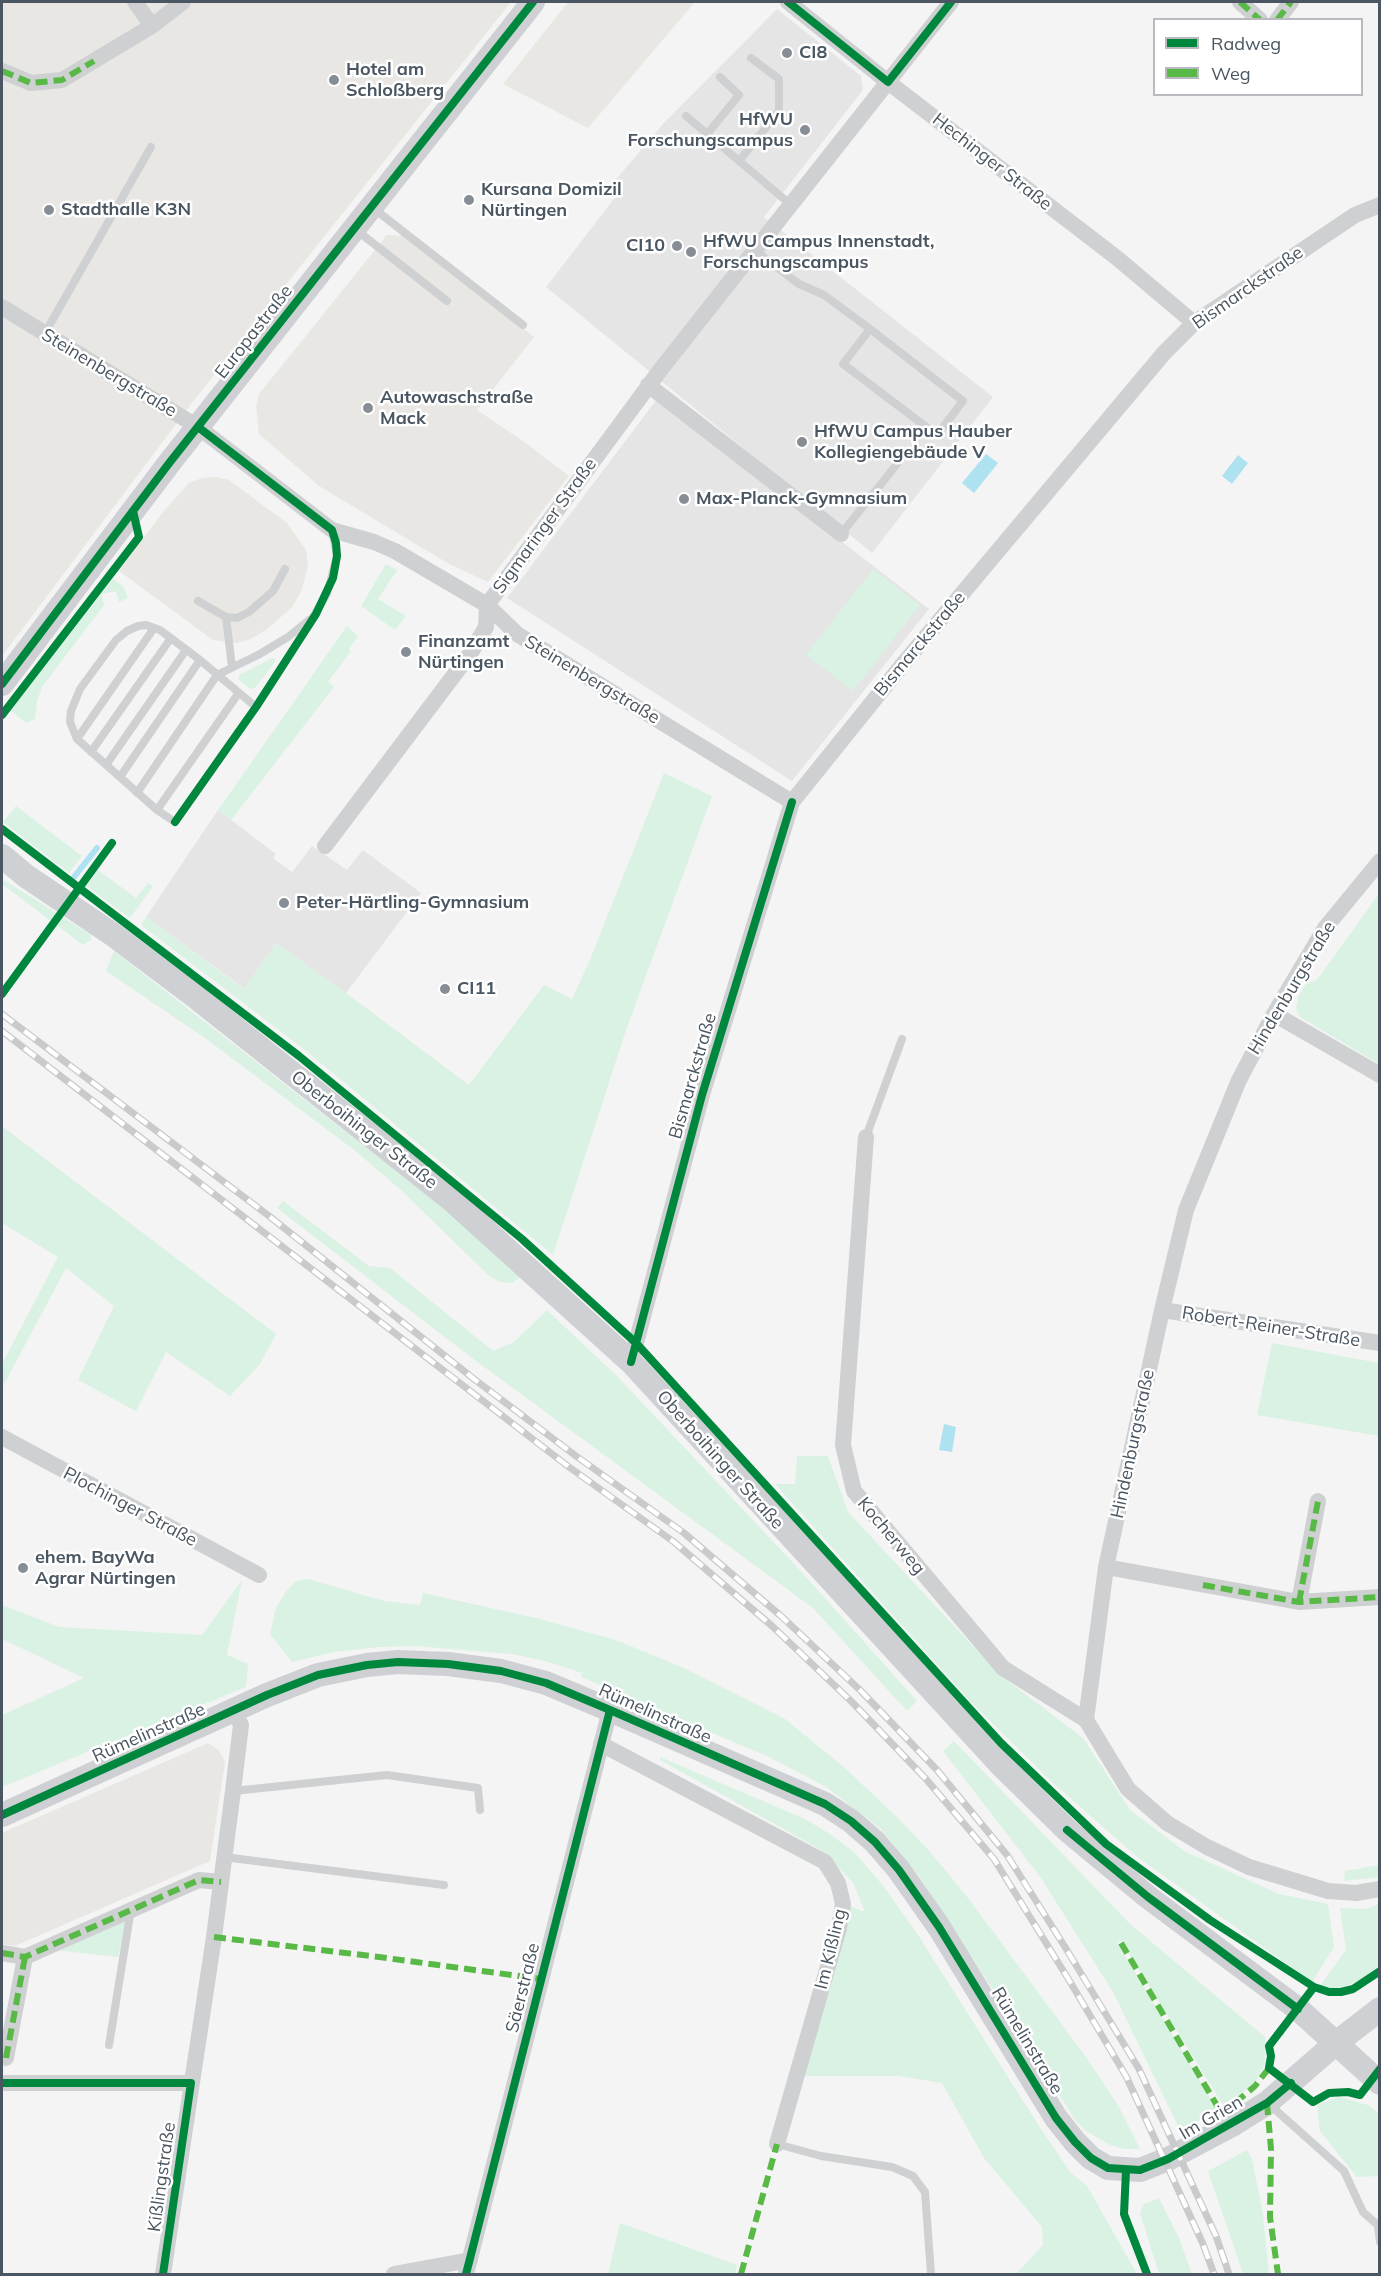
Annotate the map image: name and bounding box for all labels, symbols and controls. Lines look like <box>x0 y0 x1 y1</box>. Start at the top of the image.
legend <box>1153 18 1363 96</box>
text: Radweg <box>1211 32 1281 55</box>
place label: CI8 <box>799 42 827 64</box>
marker: CI8 <box>780 46 794 60</box>
place label: Hotel am Schloßberg <box>346 59 444 101</box>
text: Weg <box>1211 62 1251 85</box>
marker: Hotel am Schloßberg <box>327 73 341 87</box>
place label: HfWU Forschungscampus <box>627 109 793 152</box>
street label: Hechinger Straße <box>928 109 1056 215</box>
marker: HfWU Forschungscampus <box>798 123 812 137</box>
place label: Kursana Domizil Nürtingen <box>481 179 622 222</box>
marker: Kursana Domizil Nürtingen <box>462 193 476 207</box>
place label: Stadthalle K3N <box>61 199 191 221</box>
marker: Stadthalle K3N <box>42 203 56 217</box>
place label: HfWU Campus Innenstadt, Forschungscampus <box>703 231 934 274</box>
place label: CI10 <box>626 235 665 257</box>
marker: CI10 <box>670 239 684 253</box>
street label: Bismarckstraße <box>1189 242 1307 334</box>
marker: HfWU Campus Innenstadt, Forschungscampus <box>684 245 698 259</box>
street label: Europastraße <box>211 281 297 383</box>
street label: Steinenbergstraße <box>38 324 180 422</box>
place label: Autowaschstraße Mack <box>380 387 533 430</box>
marker: Autowaschstraße Mack <box>361 401 375 415</box>
place label: HfWU Campus Hauber Kollegiengebäude V <box>814 421 1012 464</box>
marker: HfWU Campus Hauber Kollegiengebäude V <box>795 435 809 449</box>
street label: Sigmaringer Straße <box>489 454 601 598</box>
place label: Max-Planck-Gymnasium <box>696 488 907 510</box>
marker: Max-Planck-Gymnasium <box>677 492 691 506</box>
street label: Bismarckstraße <box>870 587 970 701</box>
place label: Finanzamt Nürtingen <box>418 631 509 674</box>
street label: Steinenbergstraße <box>521 631 663 729</box>
marker: Finanzamt Nürtingen <box>399 645 413 659</box>
place label: Peter-Härtling-Gymnasium <box>296 892 529 914</box>
marker: Peter-Härtling-Gymnasium <box>277 896 291 910</box>
street label: Hindenburgstraße <box>1244 917 1340 1059</box>
place label: CI11 <box>457 978 496 1000</box>
marker: CI11 <box>438 982 452 996</box>
street label: Bismarckstraße <box>665 1011 721 1141</box>
street label: Oberboihinger Straße <box>287 1066 441 1194</box>
street label: Robert-Reiner-Straße <box>1180 1302 1362 1352</box>
street label: Hindenburgstraße <box>1107 1368 1159 1520</box>
street label: Oberboihinger Straße <box>652 1386 788 1534</box>
street label: Plochinger Straße <box>59 1463 201 1551</box>
street label: Kocherweg <box>853 1493 929 1579</box>
place label: ehem. BayWa Agrar Nürtingen <box>35 1547 176 1590</box>
marker: ehem. BayWa Agrar Nürtingen <box>16 1561 30 1575</box>
street label: Rümelinstraße <box>595 1679 715 1749</box>
street label: Rümelinstraße <box>89 1698 209 1768</box>
street label: Im Kißling <box>811 1906 851 1992</box>
street label: Säerstraße <box>501 1941 545 2035</box>
street label: Rümelinstraße <box>987 1984 1067 2098</box>
street label: Im Grien <box>1176 2091 1246 2145</box>
street label: Kißlingstraße <box>144 2121 180 2233</box>

